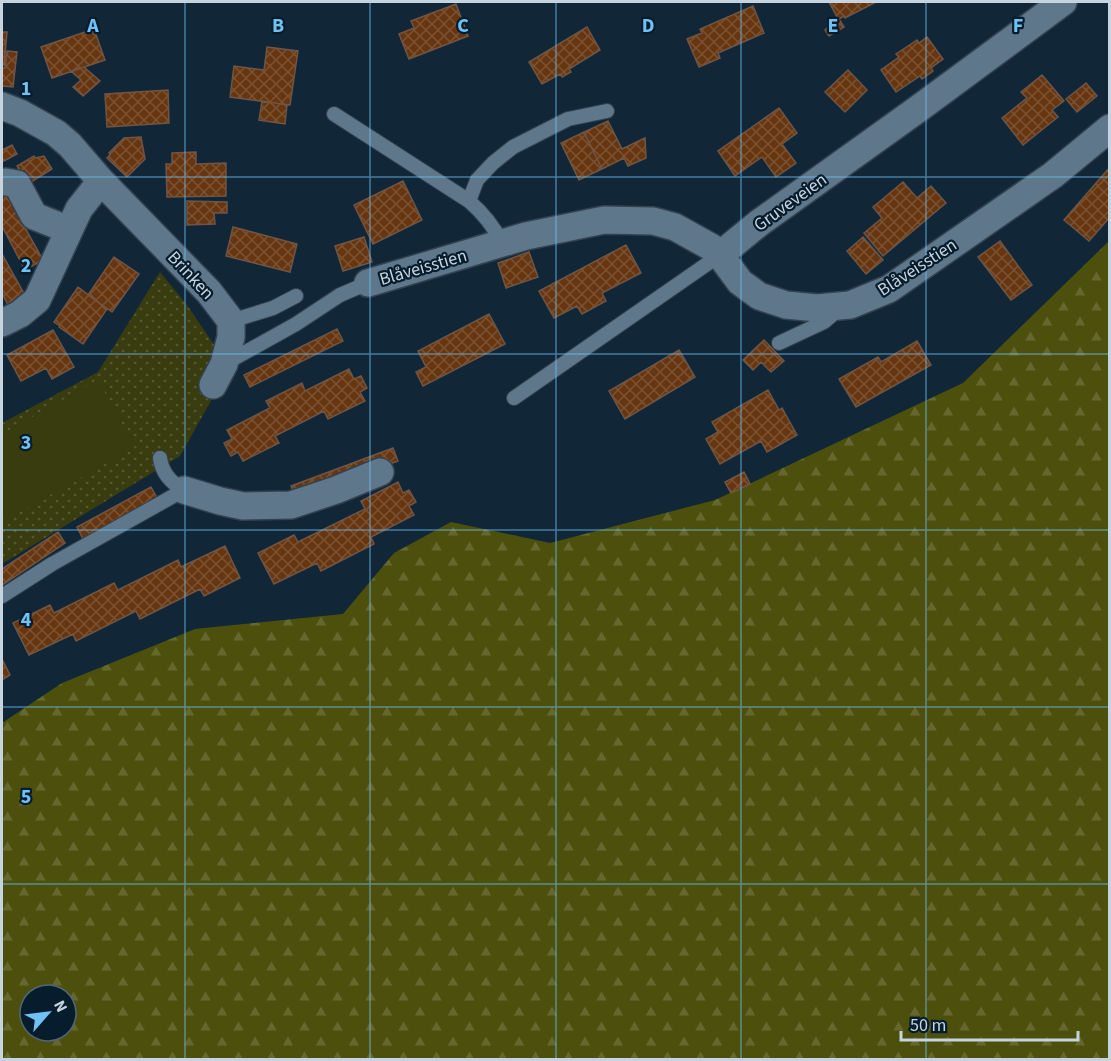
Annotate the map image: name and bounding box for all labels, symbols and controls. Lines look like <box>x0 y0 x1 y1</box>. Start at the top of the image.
text: A <box>86 12 99 40</box>
text: B <box>272 12 284 40</box>
text: C <box>457 12 469 40</box>
text: D <box>642 12 654 40</box>
text: E <box>828 12 838 40</box>
text: F <box>1013 12 1023 40</box>
text: 1 <box>21 75 31 103</box>
street label: Gruveveien <box>749 167 832 237</box>
street label: Blåveisstien <box>873 232 962 302</box>
street label: Blåveisstien <box>376 243 470 292</box>
street label: Brinken <box>162 245 220 305</box>
text: 2 <box>21 252 31 280</box>
text: 3 <box>21 429 31 457</box>
text: 4 <box>21 606 32 634</box>
text: 5 <box>21 783 31 811</box>
north arrow <box>18 983 78 1043</box>
text: N <box>48 997 73 1016</box>
scale bar <box>901 1004 1078 1042</box>
text: 50 m <box>910 1013 946 1038</box>

